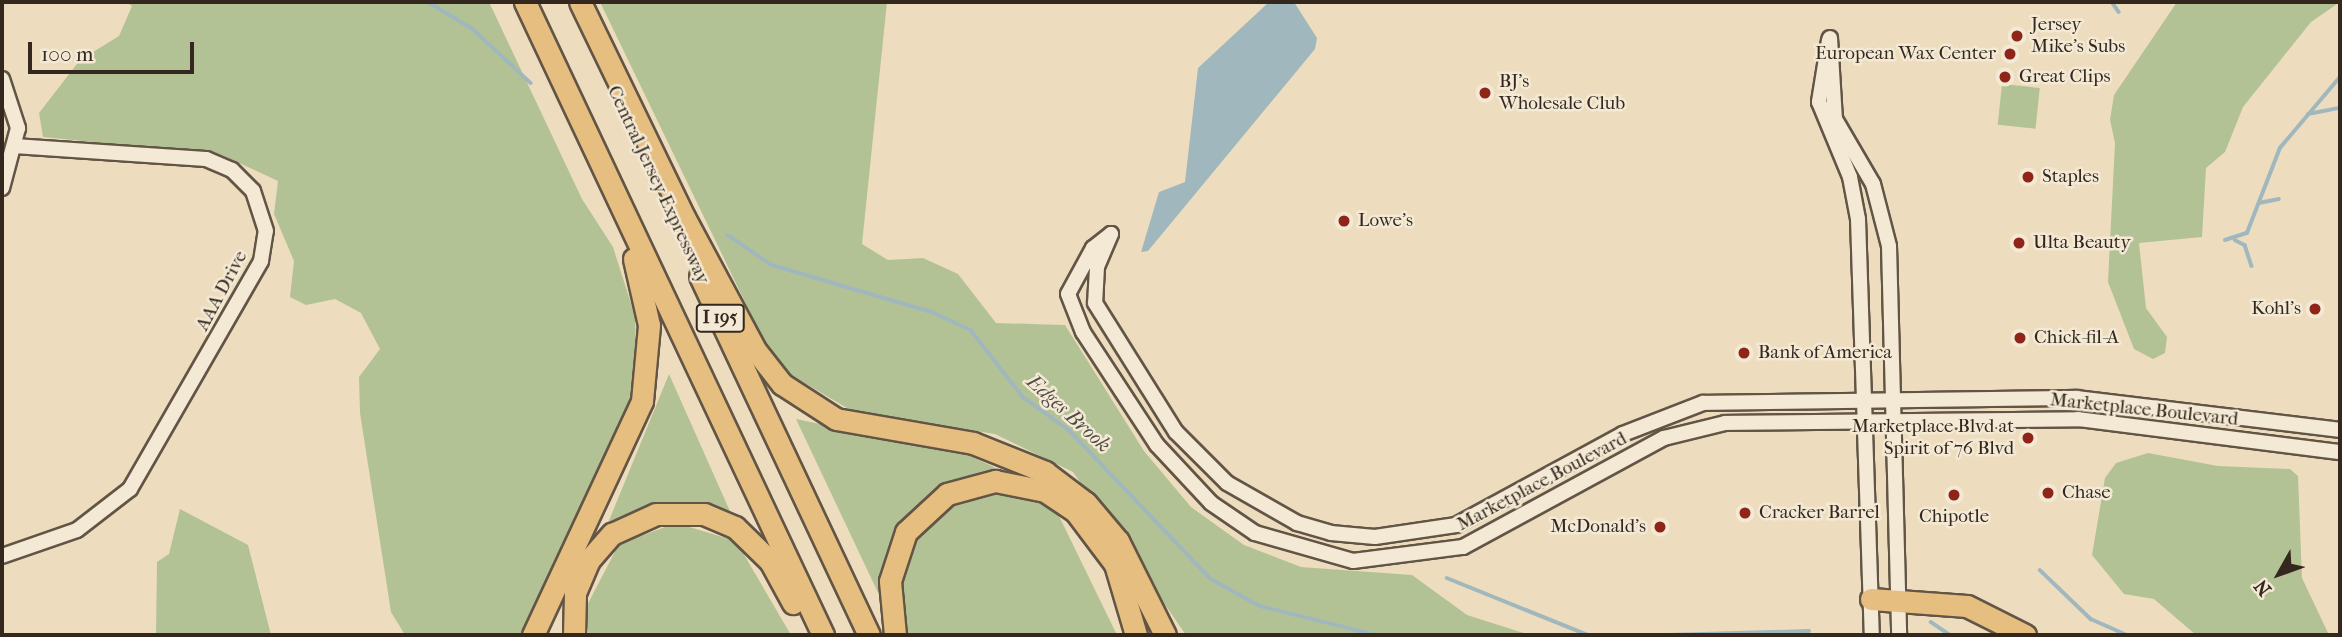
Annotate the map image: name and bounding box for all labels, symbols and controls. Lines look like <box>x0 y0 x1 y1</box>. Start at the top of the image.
place label: Jersey Mike's Subs <box>2031 14 2125 58</box>
scale bar <box>32 28 198 72</box>
marker: Jersey Mike's Subs <box>2009 28 2025 44</box>
text: 100 m <box>41 42 94 66</box>
place label: European Wax Center <box>1815 43 1996 65</box>
marker: European Wax Center <box>2002 46 2018 62</box>
place label: Great Clips <box>2019 66 2110 88</box>
marker: Great Clips <box>1997 69 2013 85</box>
place label: BJ's Wholesale Club <box>1499 71 1625 115</box>
street label: Central Jersey Expressway <box>602 82 714 288</box>
marker: BJ's Wholesale Club <box>1477 85 1493 101</box>
place label: Staples <box>2042 166 2099 188</box>
marker: Staples <box>2020 169 2036 185</box>
place label: Lowe's <box>1358 210 1413 232</box>
marker: Lowe's <box>1336 213 1352 229</box>
place label: Ulta Beauty <box>2033 232 2131 254</box>
marker: Ulta Beauty <box>2011 235 2027 251</box>
street label: AAA Drive <box>191 247 253 335</box>
place label: Kohl's <box>2251 298 2301 320</box>
marker: Kohl's <box>2307 301 2323 317</box>
road number: I 195 <box>696 304 744 332</box>
place label: Chick-fil-A <box>2034 327 2119 349</box>
marker: Chick-fil-A <box>2012 330 2028 346</box>
place label: Bank of America <box>1758 342 1892 364</box>
marker: Bank of America <box>1736 345 1752 361</box>
water label: Edges Brook <box>1022 369 1116 457</box>
street label: Marketplace Boulevard <box>2049 389 2239 431</box>
place label: Marketplace Blvd at Spirit of 76 Blvd <box>1852 416 2014 460</box>
street label: Marketplace Boulevard <box>1453 428 1631 536</box>
marker: Marketplace Blvd at Spirit of 76 Blvd <box>2020 430 2036 446</box>
place label: Chase <box>2062 482 2111 504</box>
marker: Chase <box>2040 485 2056 501</box>
marker: Chipotle <box>1946 487 1962 503</box>
place label: Cracker Barrel <box>1759 502 1880 524</box>
marker: Cracker Barrel <box>1737 505 1753 521</box>
place label: Chipotle <box>1919 506 1989 528</box>
place label: McDonald's <box>1550 516 1646 538</box>
marker: McDonald's <box>1652 519 1668 535</box>
north arrow <box>2244 539 2314 609</box>
text: N <box>2250 575 2276 600</box>

